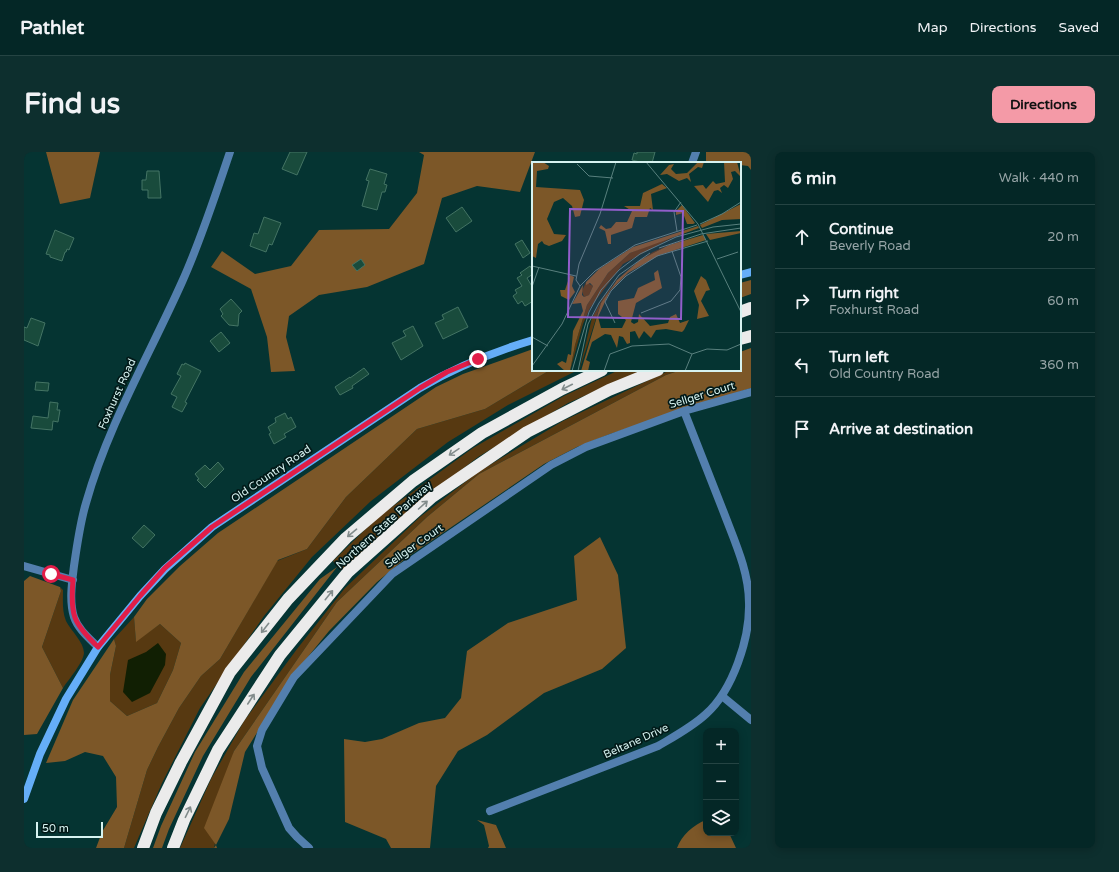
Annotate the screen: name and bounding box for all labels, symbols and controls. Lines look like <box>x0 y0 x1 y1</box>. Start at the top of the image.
text: Pathlet <box>20 17 84 39</box>
text: Map <box>917 19 948 36</box>
text: Directions <box>970 19 1037 36</box>
text: Saved <box>1059 19 1099 36</box>
button: Directions <box>992 86 1095 123</box>
text: Find us <box>24 87 120 121</box>
inset map <box>532 162 741 371</box>
text: 6 min <box>791 168 836 189</box>
text: Walk · 440 m <box>999 170 1079 186</box>
text: Continue <box>829 220 893 238</box>
icon: ahead <box>791 226 813 248</box>
text: 20 m <box>1047 229 1079 245</box>
text: Beverly Road <box>829 238 911 254</box>
text: Turn right <box>829 284 899 302</box>
icon: right <box>791 290 813 312</box>
text: 60 m <box>1047 293 1079 309</box>
text: Foxhurst Road <box>829 302 919 318</box>
text: Turn left <box>829 348 889 366</box>
route end <box>469 350 487 368</box>
icon: left <box>791 354 813 376</box>
street label: Foxhurst Road <box>96 356 138 431</box>
text: 360 m <box>1039 357 1079 373</box>
text: Old Country Road <box>829 366 940 382</box>
street label: Sellger Court <box>668 379 736 411</box>
one-way arrow <box>561 384 573 391</box>
icon: arrive <box>791 418 813 440</box>
text: Arrive at destination <box>829 420 973 438</box>
street label: Old Country Road <box>229 442 313 506</box>
one-way arrow <box>449 448 460 456</box>
street label: Northern State Parkway <box>333 478 435 572</box>
one-way arrow <box>417 501 428 510</box>
street label: Sellger Court <box>382 521 446 571</box>
one-way arrow <box>347 528 358 537</box>
route start <box>42 565 60 583</box>
one-way arrow <box>324 590 333 600</box>
one-way arrow <box>260 623 269 634</box>
one-way arrow <box>247 694 255 705</box>
street label: Beltane Drive <box>601 721 671 761</box>
map controls <box>703 728 739 836</box>
button: + <box>703 728 739 764</box>
button: − <box>703 764 739 800</box>
button: layers <box>703 800 739 836</box>
one-way arrow <box>184 806 192 818</box>
scale bar <box>36 820 103 839</box>
text: 50 m <box>42 822 69 835</box>

